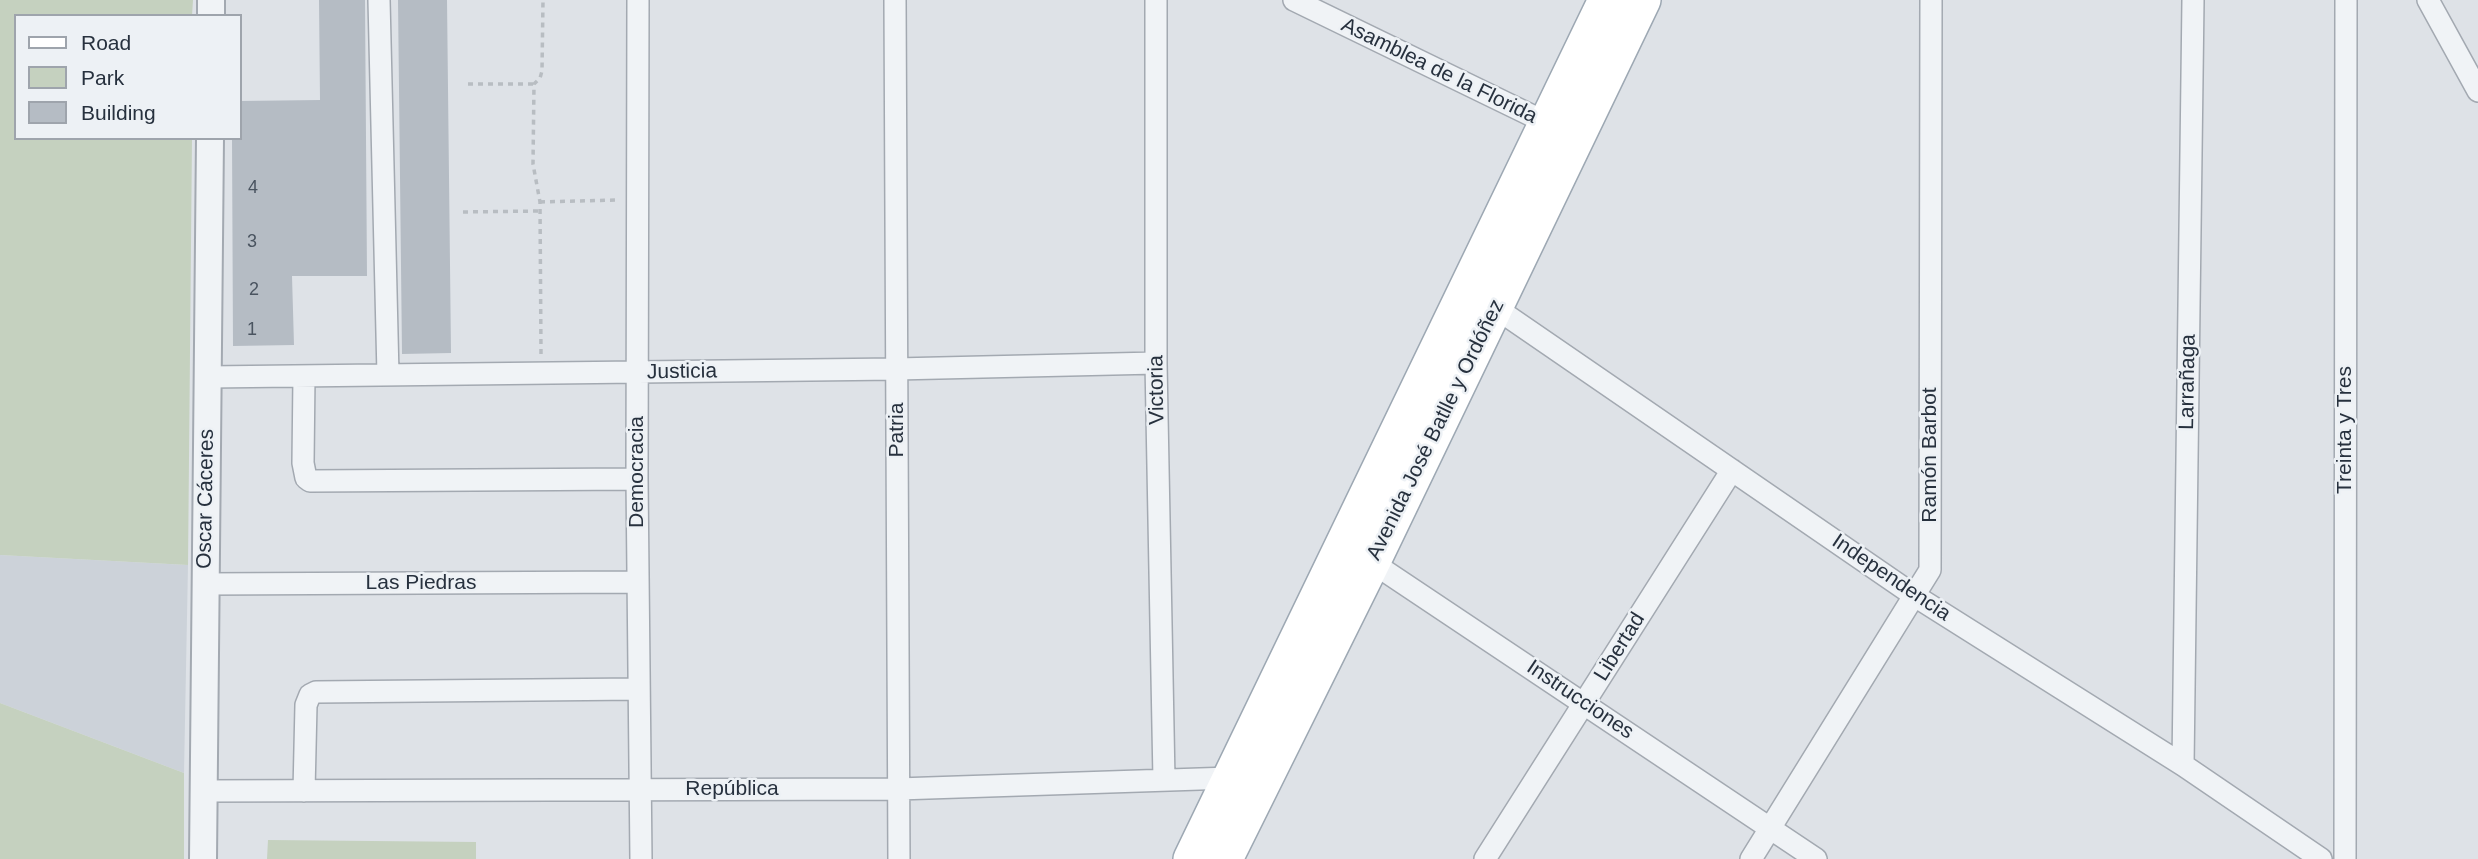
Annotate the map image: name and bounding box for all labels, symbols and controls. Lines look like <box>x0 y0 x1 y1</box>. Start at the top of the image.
street label: Asamblea de la Florida <box>1337 13 1541 129</box>
legend <box>14 14 242 140</box>
text: Road <box>81 31 131 54</box>
text: Park <box>81 66 124 89</box>
text: Building <box>81 101 156 124</box>
house number: 4 <box>248 177 258 199</box>
house number: 3 <box>247 231 257 253</box>
house number: 2 <box>249 279 259 301</box>
street label: Avenida José Batlle y Ordóñez <box>1362 296 1510 564</box>
house number: 1 <box>247 319 257 341</box>
street label: Larrañaga <box>2175 334 2201 430</box>
street label: Victoria <box>1144 355 1170 425</box>
street label: Justicia <box>647 359 717 385</box>
street label: Treinta y Tres <box>2332 366 2358 494</box>
street label: Ramón Barbot <box>1917 387 1943 523</box>
street label: Patria <box>884 403 910 457</box>
street label: Democracia <box>624 416 650 528</box>
street label: Oscar Cáceres <box>192 429 220 569</box>
street label: Independencia <box>1827 529 1955 627</box>
street label: Las Piedras <box>366 570 476 596</box>
street label: Libertad <box>1589 608 1651 686</box>
street label: Instrucciones <box>1522 655 1638 745</box>
street label: República <box>685 776 779 802</box>

